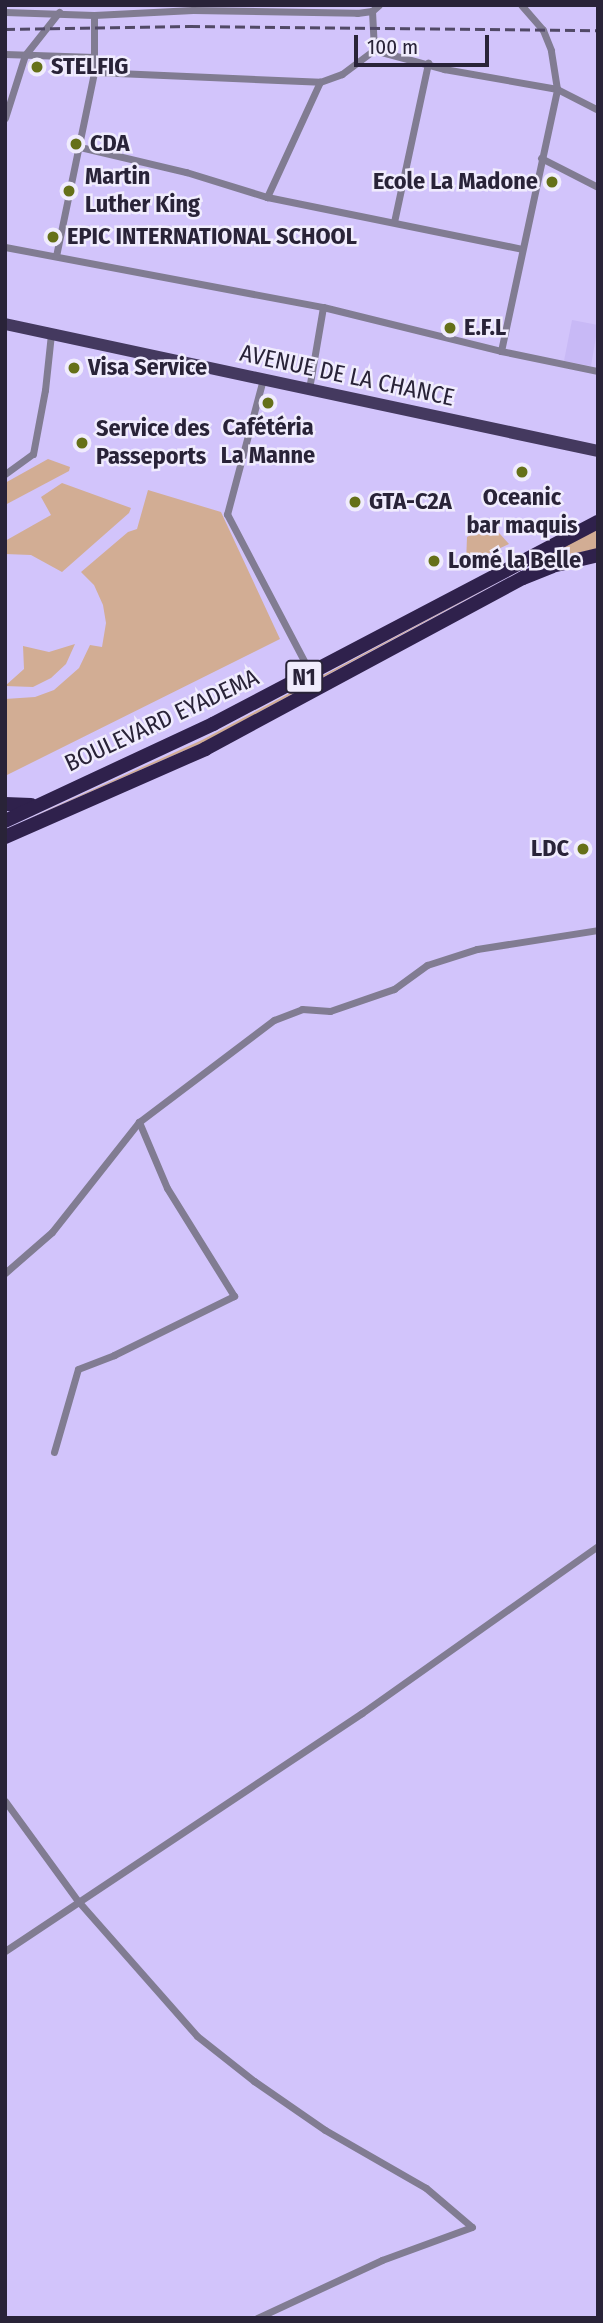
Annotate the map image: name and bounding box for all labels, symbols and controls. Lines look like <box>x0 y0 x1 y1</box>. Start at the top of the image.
scale bar <box>358 21 493 65</box>
text: 100 m <box>367 34 418 60</box>
place label: STELFIG <box>51 53 128 81</box>
marker: STELFIG <box>29 59 45 75</box>
place label: CDA <box>90 130 130 158</box>
marker: CDA <box>68 136 84 152</box>
place label: Martin Luther King <box>85 163 200 219</box>
place label: Ecole La Madone <box>373 168 538 196</box>
marker: Ecole La Madone <box>544 174 560 190</box>
marker: Martin Luther King <box>59 181 79 201</box>
place label: EPIC INTERNATIONAL SCHOOL <box>67 223 357 251</box>
marker: EPIC INTERNATIONAL SCHOOL <box>45 229 61 245</box>
place label: E.F.L <box>464 314 506 342</box>
marker: E.F.L <box>442 320 458 336</box>
street label: AVENUE DE LA CHANCE <box>237 339 457 413</box>
place label: Visa Service <box>88 354 207 382</box>
marker: Visa Service <box>66 360 82 376</box>
marker: Cafétéria La Manne <box>260 395 276 411</box>
place label: Cafétéria La Manne <box>221 414 315 470</box>
place label: Service des Passeports <box>96 415 210 471</box>
marker: Service des Passeports <box>74 435 90 451</box>
marker: Oceanic bar maquis <box>514 464 530 480</box>
place label: Oceanic bar maquis <box>466 484 578 540</box>
place label: GTA-C2A <box>369 488 452 516</box>
marker: GTA-C2A <box>347 494 363 510</box>
place label: Lomé la Belle <box>448 547 581 575</box>
marker: Lomé la Belle <box>426 553 442 569</box>
road number: N1 <box>285 657 323 696</box>
street label: BOULEVARD EYADEMA <box>60 663 264 779</box>
place label: LDC <box>531 835 569 863</box>
marker: LDC <box>575 841 591 857</box>

